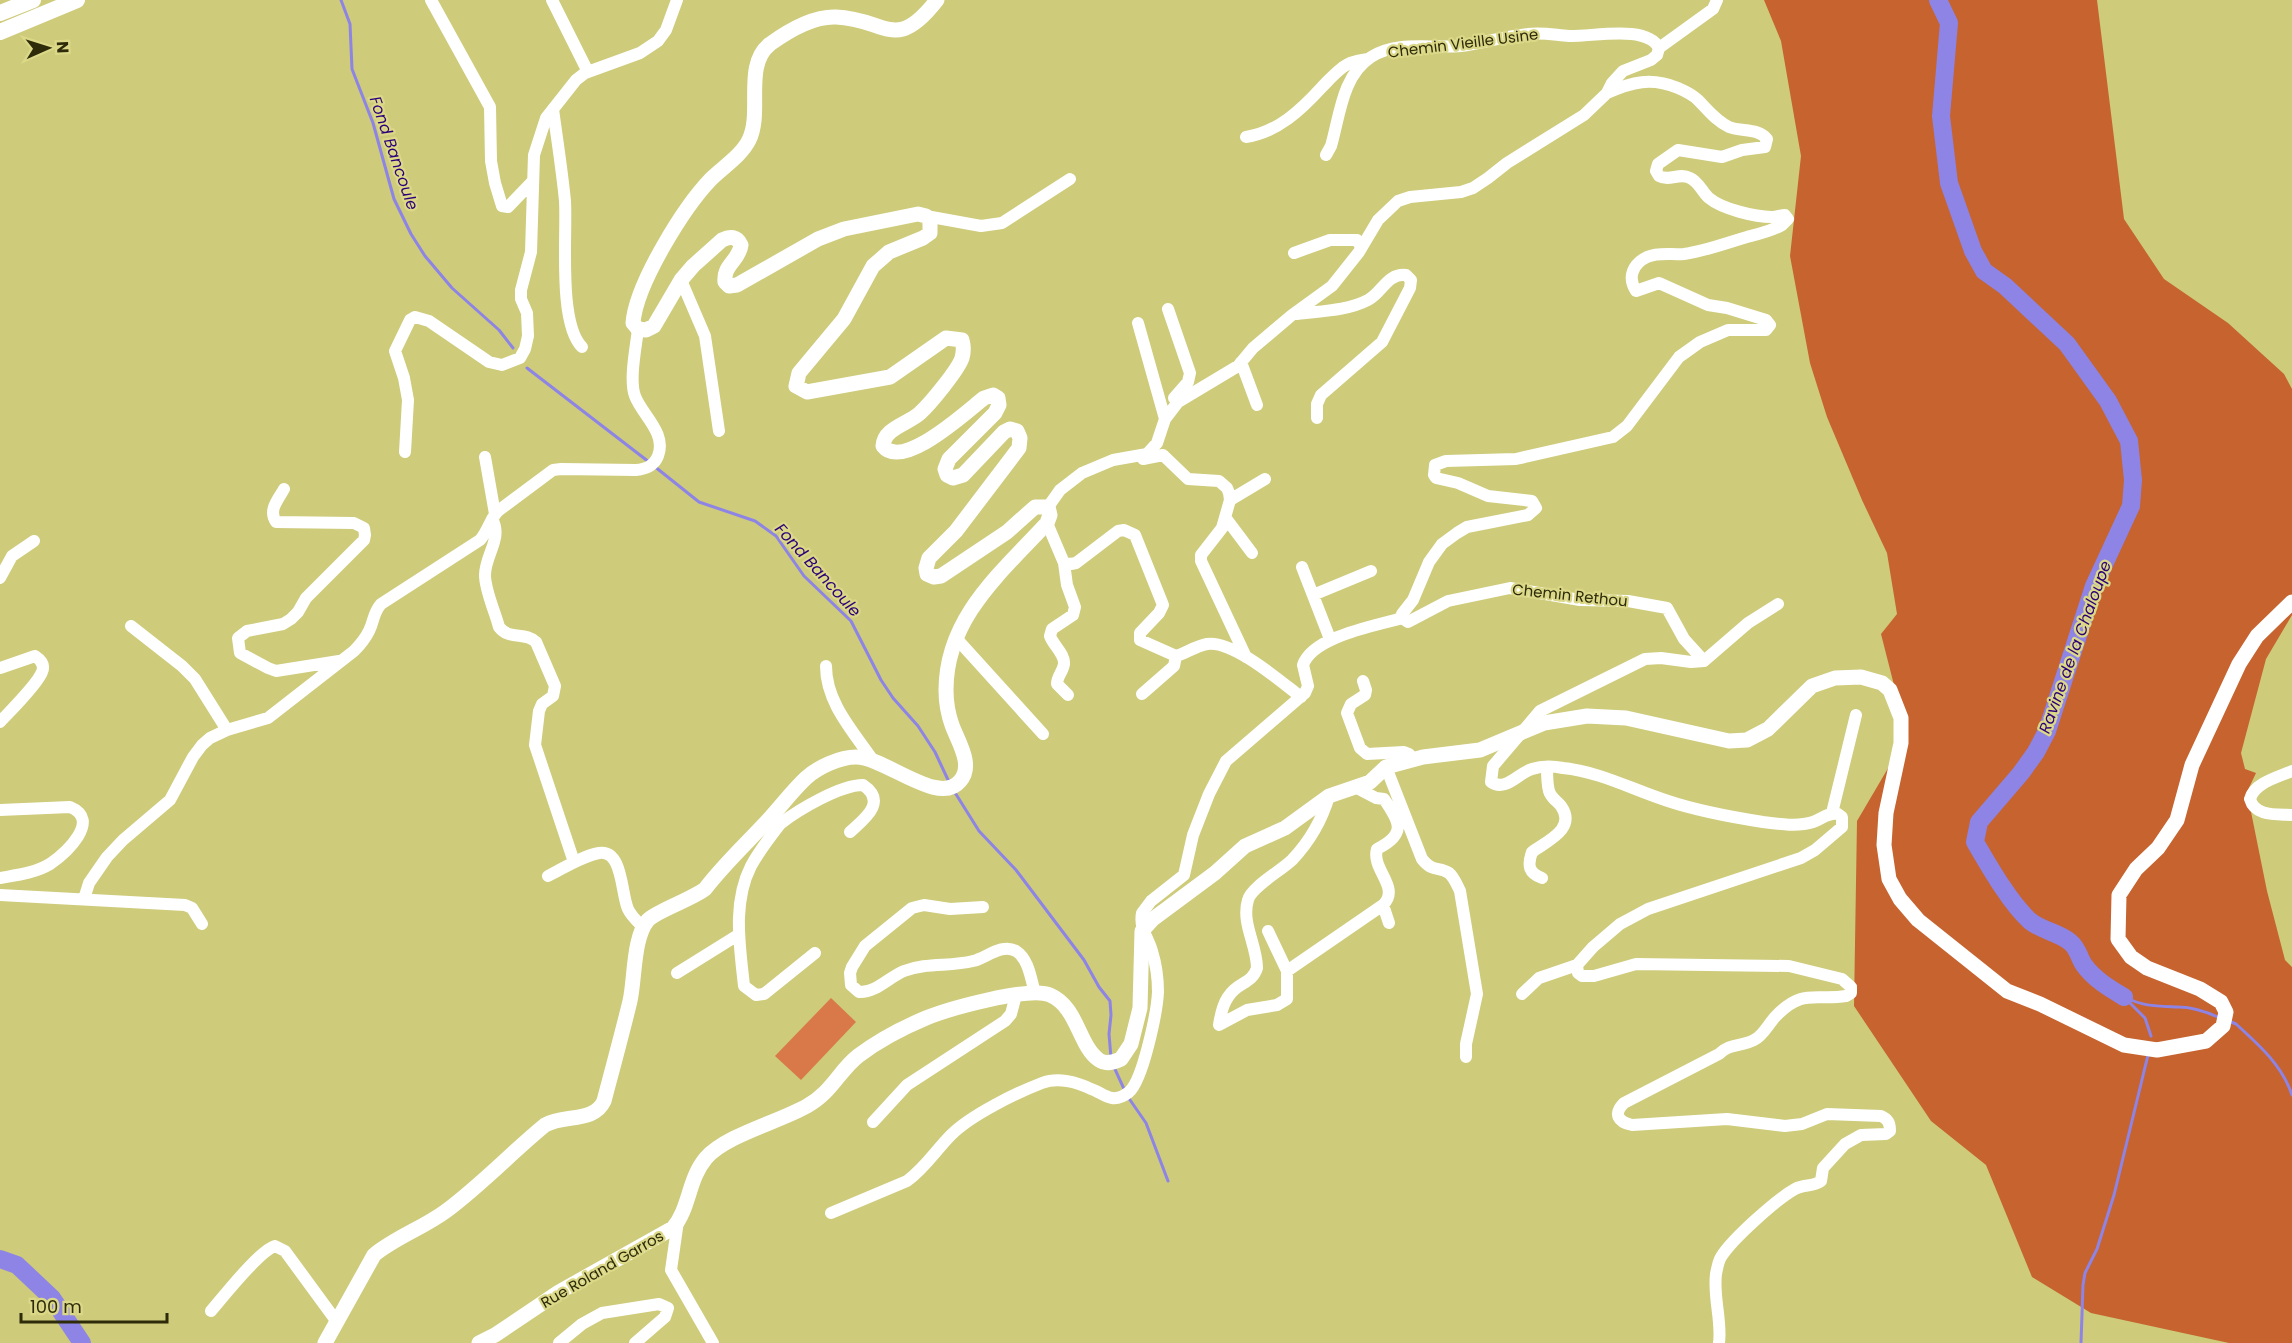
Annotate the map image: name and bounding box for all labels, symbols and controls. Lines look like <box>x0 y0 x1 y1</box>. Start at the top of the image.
north arrow <box>18 18 78 78</box>
street label: Chemin Vieille Usine <box>1387 23 1539 63</box>
text: N <box>51 41 74 54</box>
water label: Fond Bancoule <box>364 93 424 213</box>
water label: Fond Bancoule <box>770 518 866 622</box>
water label: Ravine de la Chaloupe <box>2033 557 2117 736</box>
street label: Chemin Rethou <box>1511 578 1629 612</box>
street label: Rue Roland Garros <box>537 1225 667 1313</box>
scale bar <box>21 1286 166 1324</box>
text: 100 m <box>30 1294 82 1319</box>

